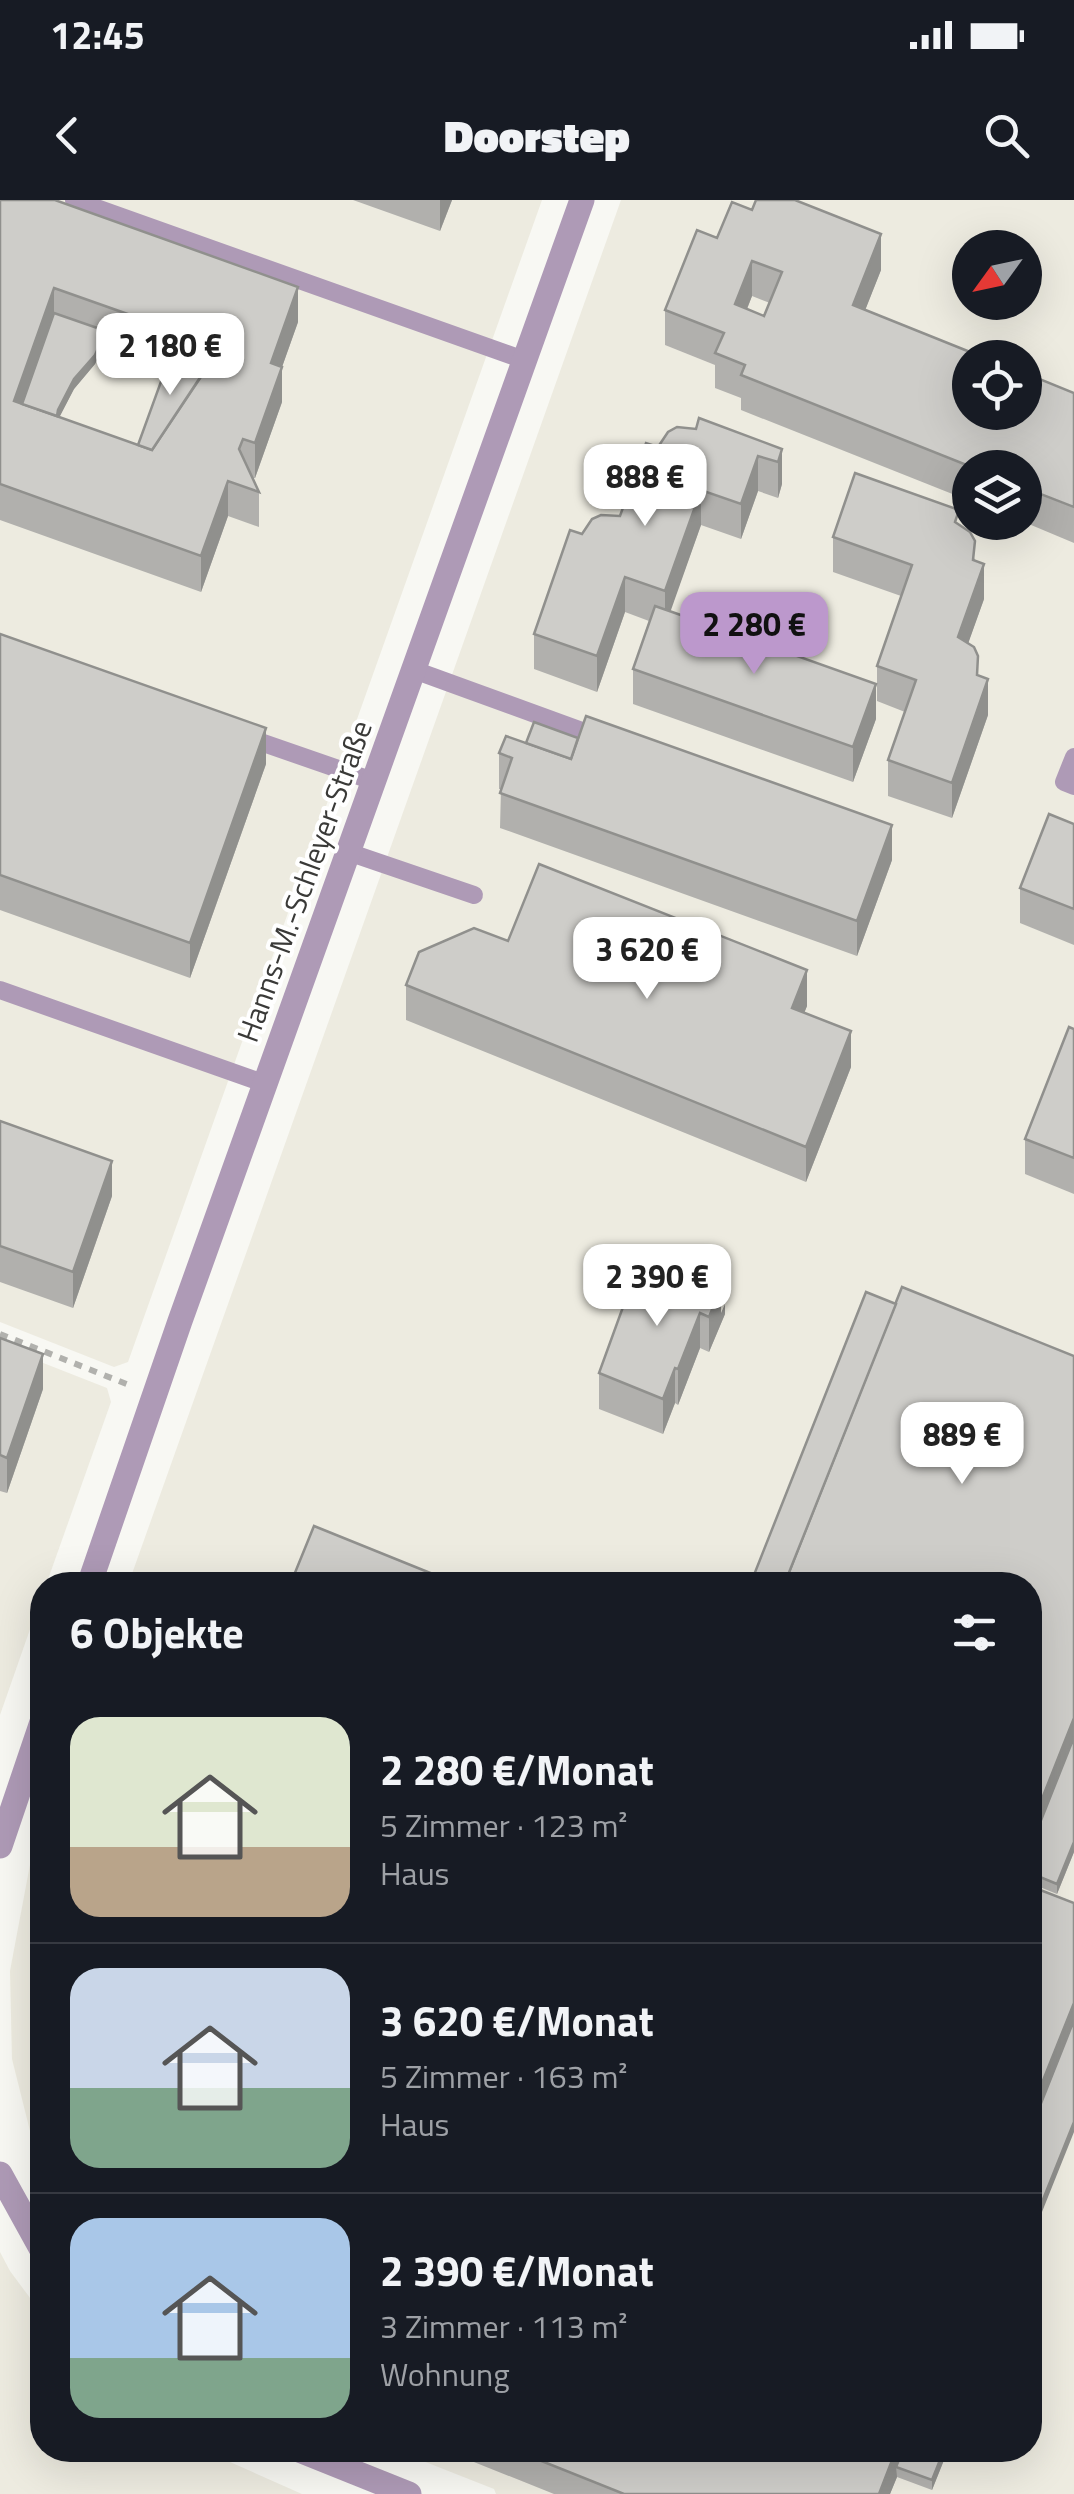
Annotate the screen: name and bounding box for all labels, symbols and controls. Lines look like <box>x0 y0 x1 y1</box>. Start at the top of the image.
text: 12:45 <box>50 6 145 64</box>
text: Doorstep <box>444 101 630 169</box>
icon: back <box>40 108 95 163</box>
icon: search <box>979 108 1034 163</box>
north arrow <box>952 230 1042 320</box>
map controls <box>952 230 1042 540</box>
pin: 2 180 € <box>78 313 262 398</box>
text: 2 180 € <box>118 321 222 369</box>
button: locate <box>952 340 1042 430</box>
pin: 888 € <box>575 444 715 529</box>
button: layers <box>952 450 1042 540</box>
text: 888 € <box>606 452 684 500</box>
pin: 2 280 € <box>662 592 846 677</box>
text: 2 280 € <box>702 600 806 648</box>
street label: Hanns-M.-Schleyer-Straße <box>224 714 384 1048</box>
pin: 3 620 € <box>555 917 739 1002</box>
text: 3 620 € <box>595 925 699 973</box>
pin: 2 390 € <box>565 1244 749 1329</box>
text: 2 390 € <box>605 1252 709 1300</box>
pin: 889 € <box>892 1402 1032 1487</box>
text: 889 € <box>923 1410 1001 1458</box>
text: 6 Objekte <box>70 1600 244 1664</box>
icon: filters <box>947 1605 1002 1660</box>
text: 2 280 €/Monat <box>380 1737 654 1801</box>
icon: home <box>150 1757 270 1877</box>
text: 5 Zimmer · 123 m² <box>380 1801 627 1849</box>
text: Haus <box>380 1849 450 1897</box>
text: 3 620 €/Monat <box>380 1988 654 2052</box>
icon: home <box>150 2008 270 2128</box>
text: 5 Zimmer · 163 m² <box>380 2052 627 2100</box>
text: Haus <box>380 2100 450 2148</box>
text: 2 390 €/Monat <box>380 2238 654 2302</box>
icon: home <box>150 2258 270 2378</box>
text: 3 Zimmer · 113 m² <box>380 2302 627 2350</box>
text: Wohnung <box>380 2350 510 2398</box>

